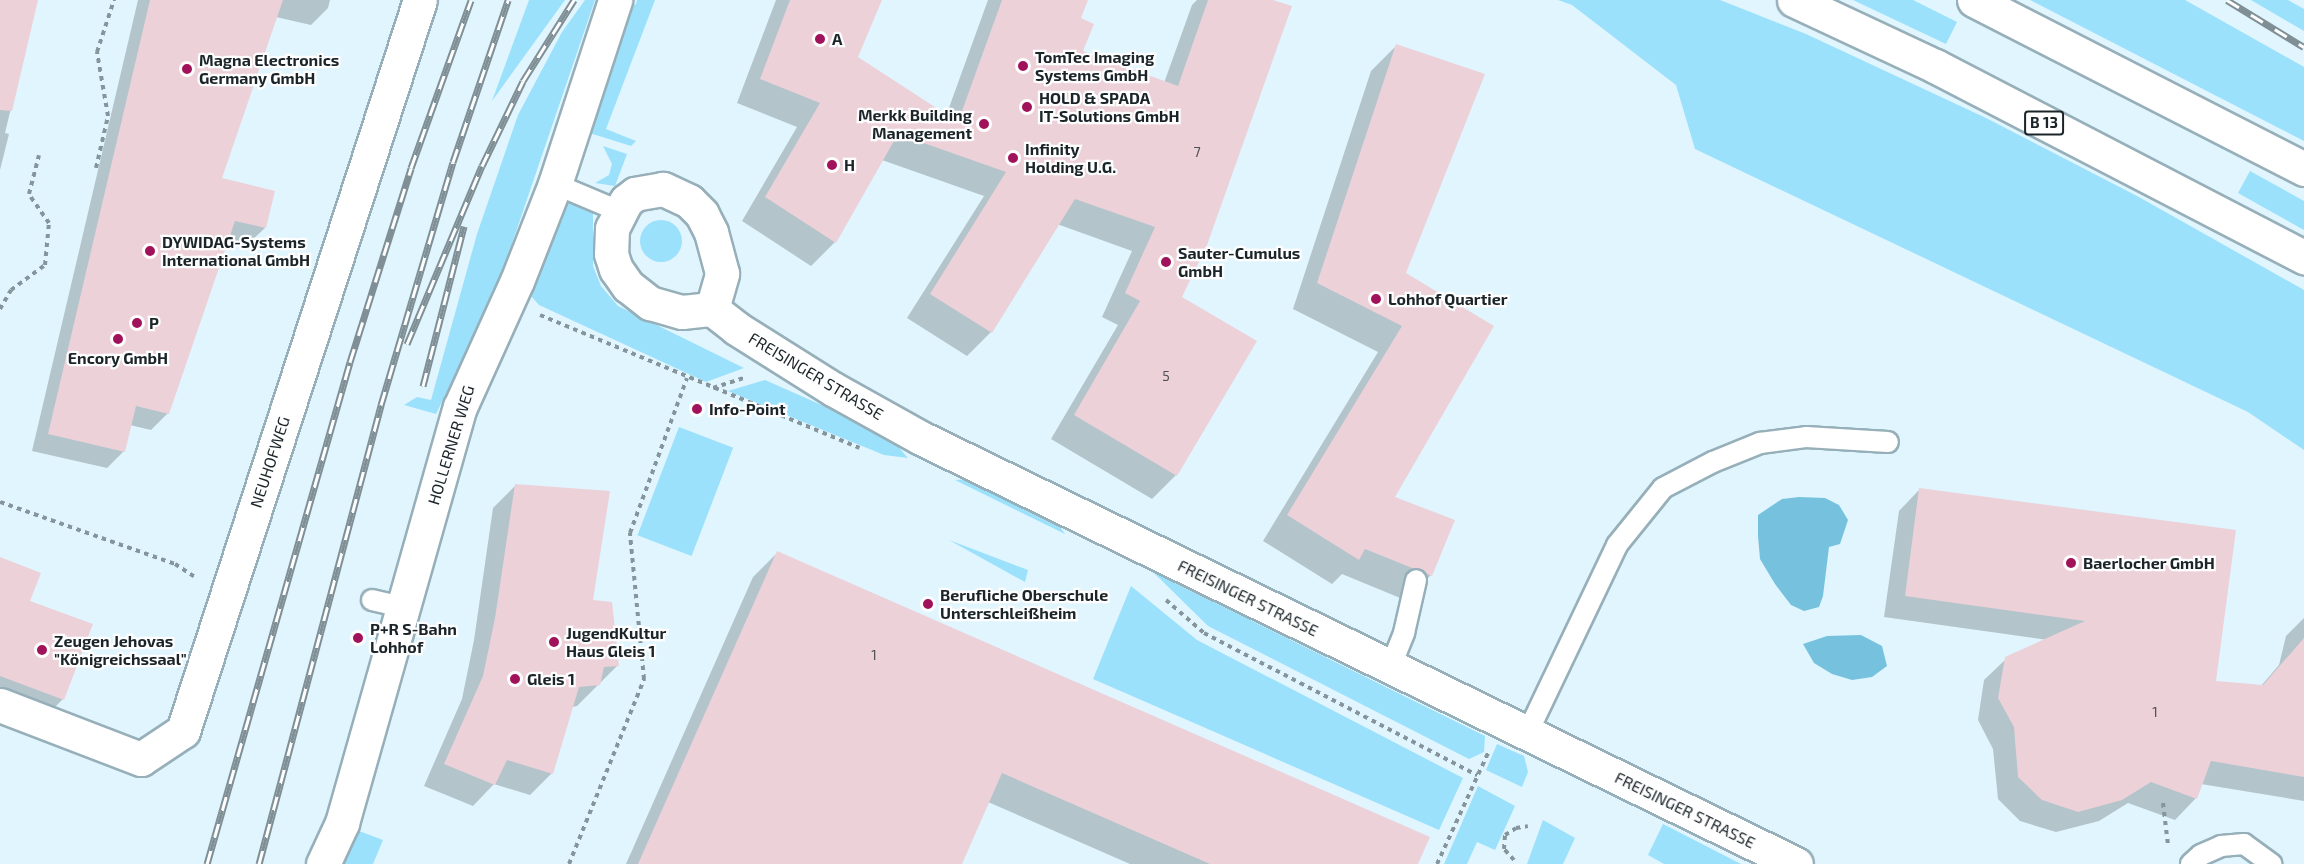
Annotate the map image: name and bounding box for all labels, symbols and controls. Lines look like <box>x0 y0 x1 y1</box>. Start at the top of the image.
place label: A <box>832 29 842 49</box>
marker: A <box>813 32 827 46</box>
place label: TomTec Imaging Systems GmbH <box>1035 47 1154 85</box>
place label: Magna Electronics Germany GmbH <box>199 50 339 88</box>
marker: TomTec Imaging Systems GmbH <box>1016 59 1030 73</box>
marker: Magna Electronics Germany GmbH <box>180 62 194 76</box>
place label: HOLD & SPADA IT-Solutions GmbH <box>1039 88 1180 126</box>
marker: HOLD & SPADA IT-Solutions GmbH <box>1020 100 1034 114</box>
place label: Merkk Building Management <box>858 105 972 143</box>
road number: B 13 <box>2023 111 2065 135</box>
marker: Merkk Building Management <box>977 117 991 131</box>
place label: Infinity Holding U.G. <box>1025 139 1116 177</box>
house number: 7 <box>1193 144 1201 160</box>
marker: Infinity Holding U.G. <box>1006 151 1020 165</box>
place label: H <box>844 155 855 175</box>
marker: H <box>825 158 839 172</box>
place label: DYWIDAG-Systems International GmbH <box>162 232 310 270</box>
place label: Sauter-Cumulus GmbH <box>1178 243 1300 281</box>
marker: DYWIDAG-Systems International GmbH <box>143 244 157 258</box>
marker: Sauter-Cumulus GmbH <box>1159 255 1173 269</box>
place label: Lohhof Quartier <box>1388 289 1508 309</box>
marker: Lohhof Quartier <box>1369 292 1383 306</box>
place label: P <box>149 313 159 333</box>
marker: P <box>130 316 144 330</box>
street label: FREISINGER STRASSE <box>745 328 887 424</box>
marker: Encory GmbH <box>111 332 125 346</box>
place label: Encory GmbH <box>68 348 168 368</box>
house number: 5 <box>1162 368 1170 384</box>
street label: HOLLERNER WEG <box>424 383 478 507</box>
place label: Info-Point <box>709 399 786 419</box>
marker: Info-Point <box>690 402 704 416</box>
street label: NEUHOFWEG <box>246 414 294 510</box>
place label: Baerlocher GmbH <box>2083 553 2215 573</box>
street label: FREISINGER STRASSE <box>1175 556 1321 640</box>
marker: Baerlocher GmbH <box>2064 556 2078 570</box>
place label: Berufliche Oberschule Unterschleißheim <box>940 585 1108 623</box>
marker: Berufliche Oberschule Unterschleißheim <box>921 597 935 611</box>
place label: P+R S-Bahn Lohhof <box>370 619 457 657</box>
place label: JugendKultur Haus Gleis 1 <box>566 623 666 661</box>
place label: Zeugen Jehovas "Königreichssaal" <box>54 631 187 669</box>
marker: P+R S-Bahn Lohhof <box>351 631 365 645</box>
marker: JugendKultur Haus Gleis 1 <box>547 635 561 649</box>
marker: Zeugen Jehovas "Königreichssaal" <box>35 643 49 657</box>
house number: 1 <box>871 647 877 663</box>
place label: Gleis 1 <box>527 669 575 689</box>
marker: Gleis 1 <box>508 672 522 686</box>
house number: 1 <box>2152 704 2158 720</box>
street label: FREISINGER STRASSE <box>1612 768 1758 852</box>

